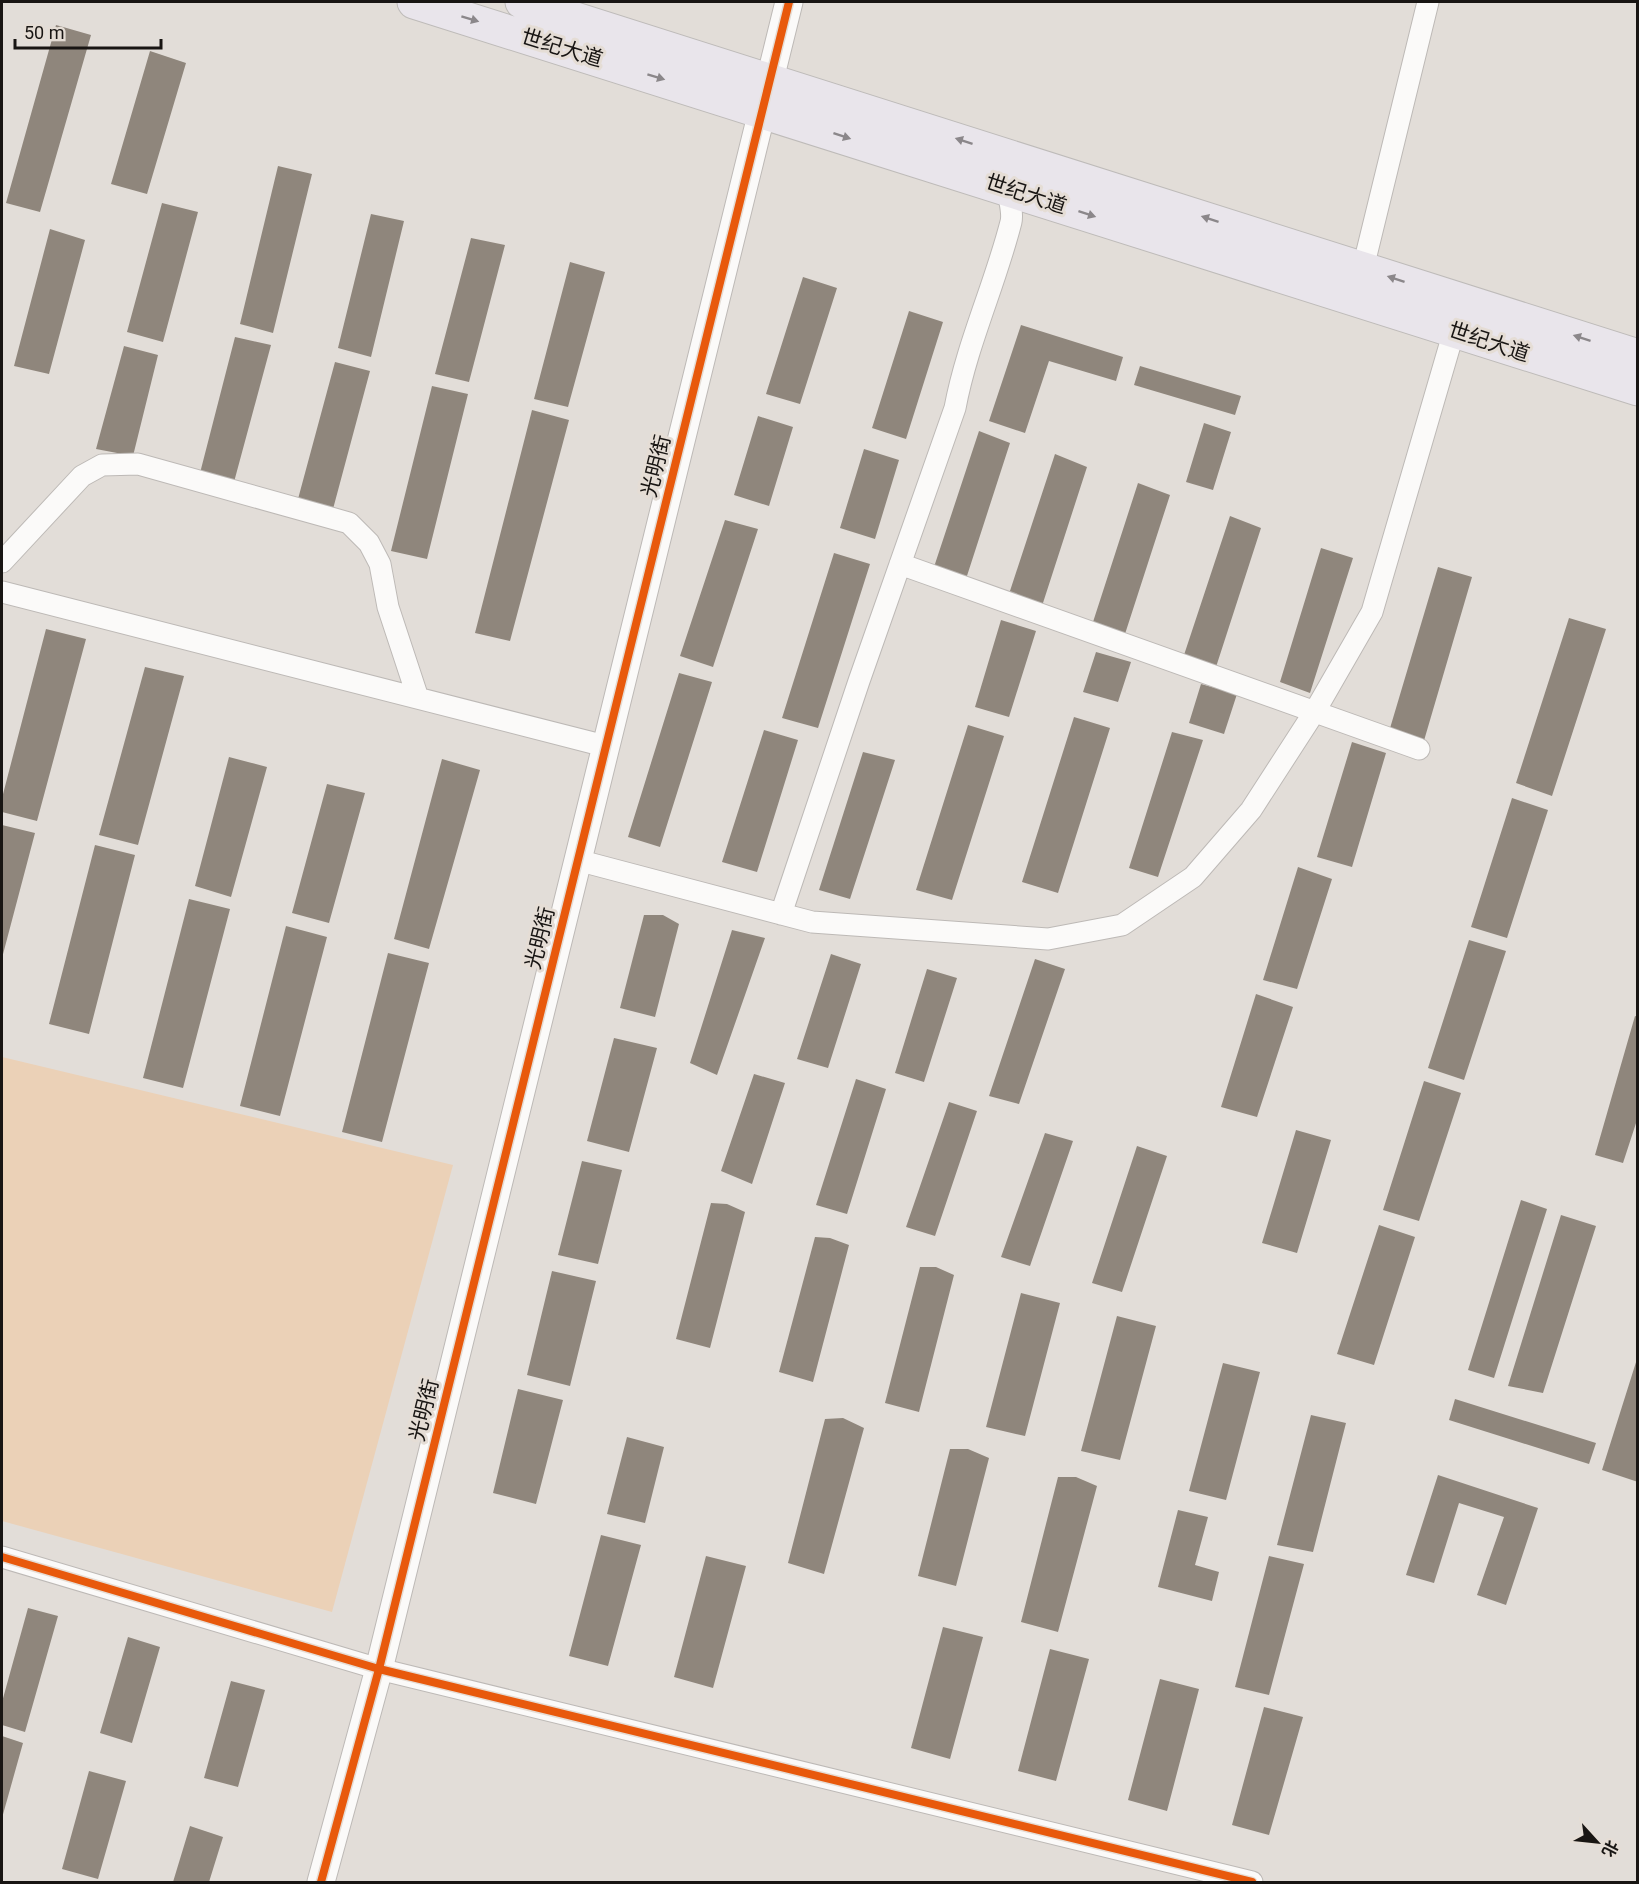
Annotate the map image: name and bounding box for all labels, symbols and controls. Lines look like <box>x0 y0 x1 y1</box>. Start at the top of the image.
scale bar <box>15 12 160 50</box>
one-way arrow <box>461 15 479 24</box>
text: 50 m <box>24 22 64 43</box>
street label: 世纪大道 <box>518 24 606 72</box>
one-way arrow <box>647 73 665 82</box>
one-way arrow <box>833 132 851 141</box>
one-way arrow <box>955 136 973 145</box>
street label: 世纪大道 <box>982 170 1070 218</box>
one-way arrow <box>1079 210 1097 219</box>
one-way arrow <box>1201 214 1219 224</box>
one-way arrow <box>1387 273 1405 283</box>
street label: 世纪大道 <box>1445 318 1533 366</box>
one-way arrow <box>1573 333 1591 342</box>
street label: 光明街 <box>637 433 675 499</box>
street label: 光明街 <box>521 905 559 971</box>
street label: 光明街 <box>405 1377 443 1443</box>
north arrow <box>1567 1812 1627 1872</box>
text: 北 <box>1598 1837 1622 1860</box>

